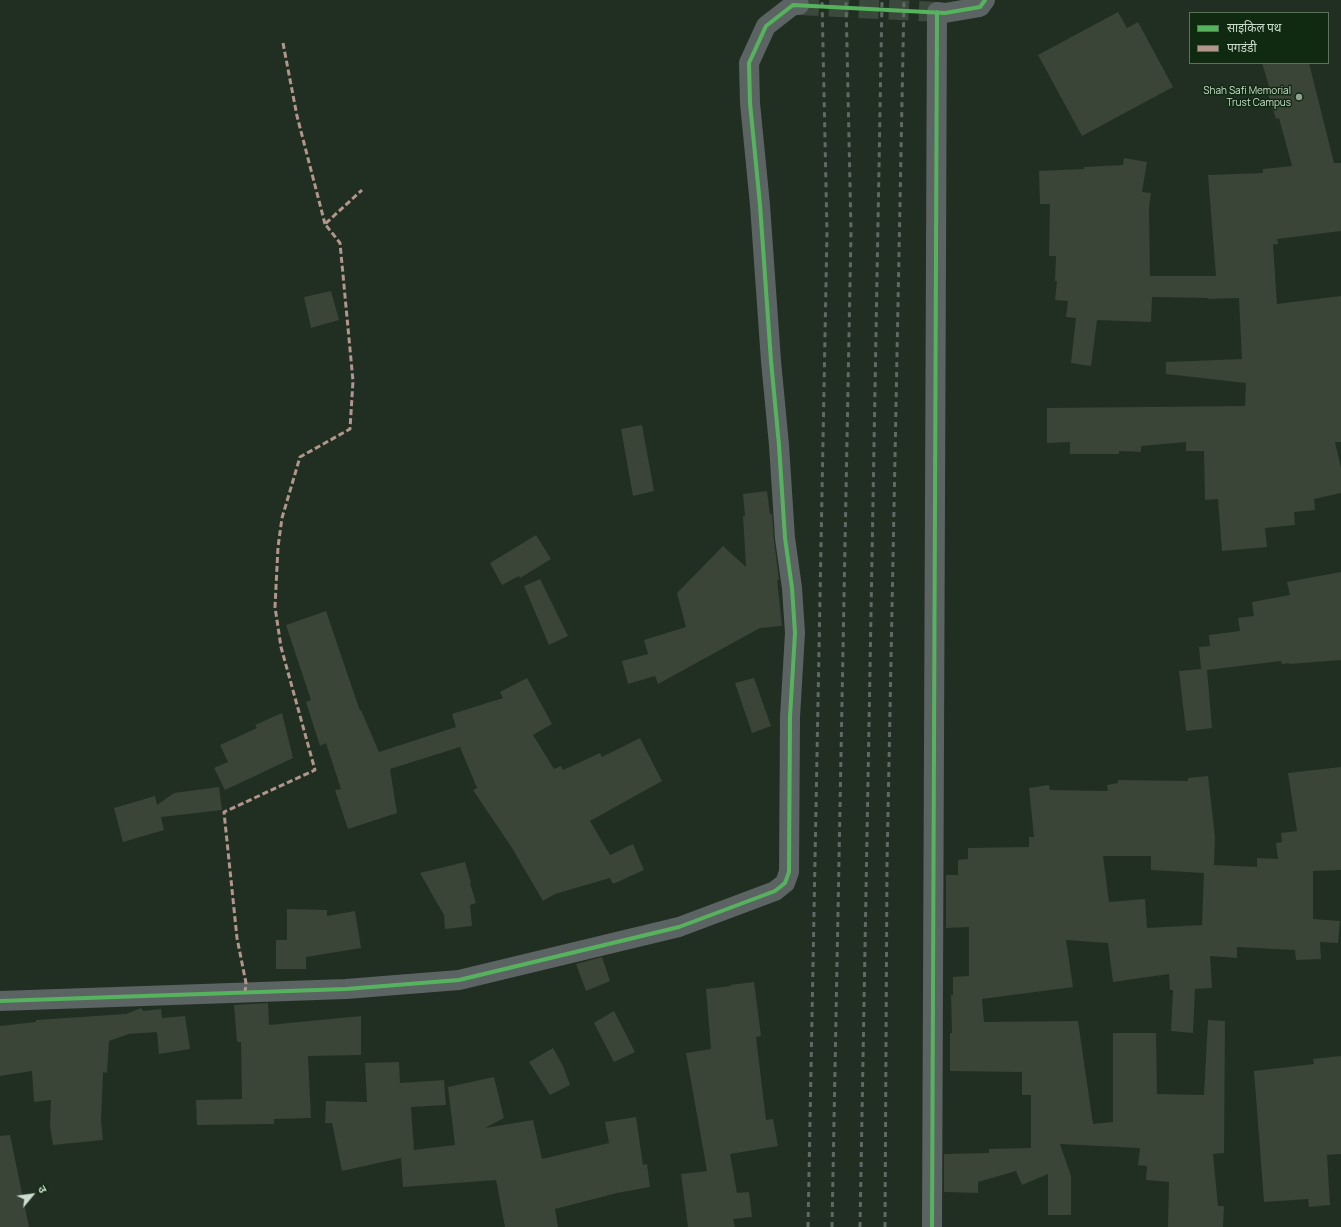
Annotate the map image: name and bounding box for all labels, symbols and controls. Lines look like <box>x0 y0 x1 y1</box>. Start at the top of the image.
legend <box>1189 12 1329 64</box>
text: साइकिल पथ <box>1227 19 1281 36</box>
text: पगडंडी <box>1227 39 1257 56</box>
place label: Shah Safi Memorial Trust Campus <box>1203 85 1291 108</box>
marker: Shah Safi Memorial Trust Campus <box>1294 92 1304 102</box>
north arrow <box>12 1175 52 1215</box>
text: उ <box>35 1182 51 1195</box>

